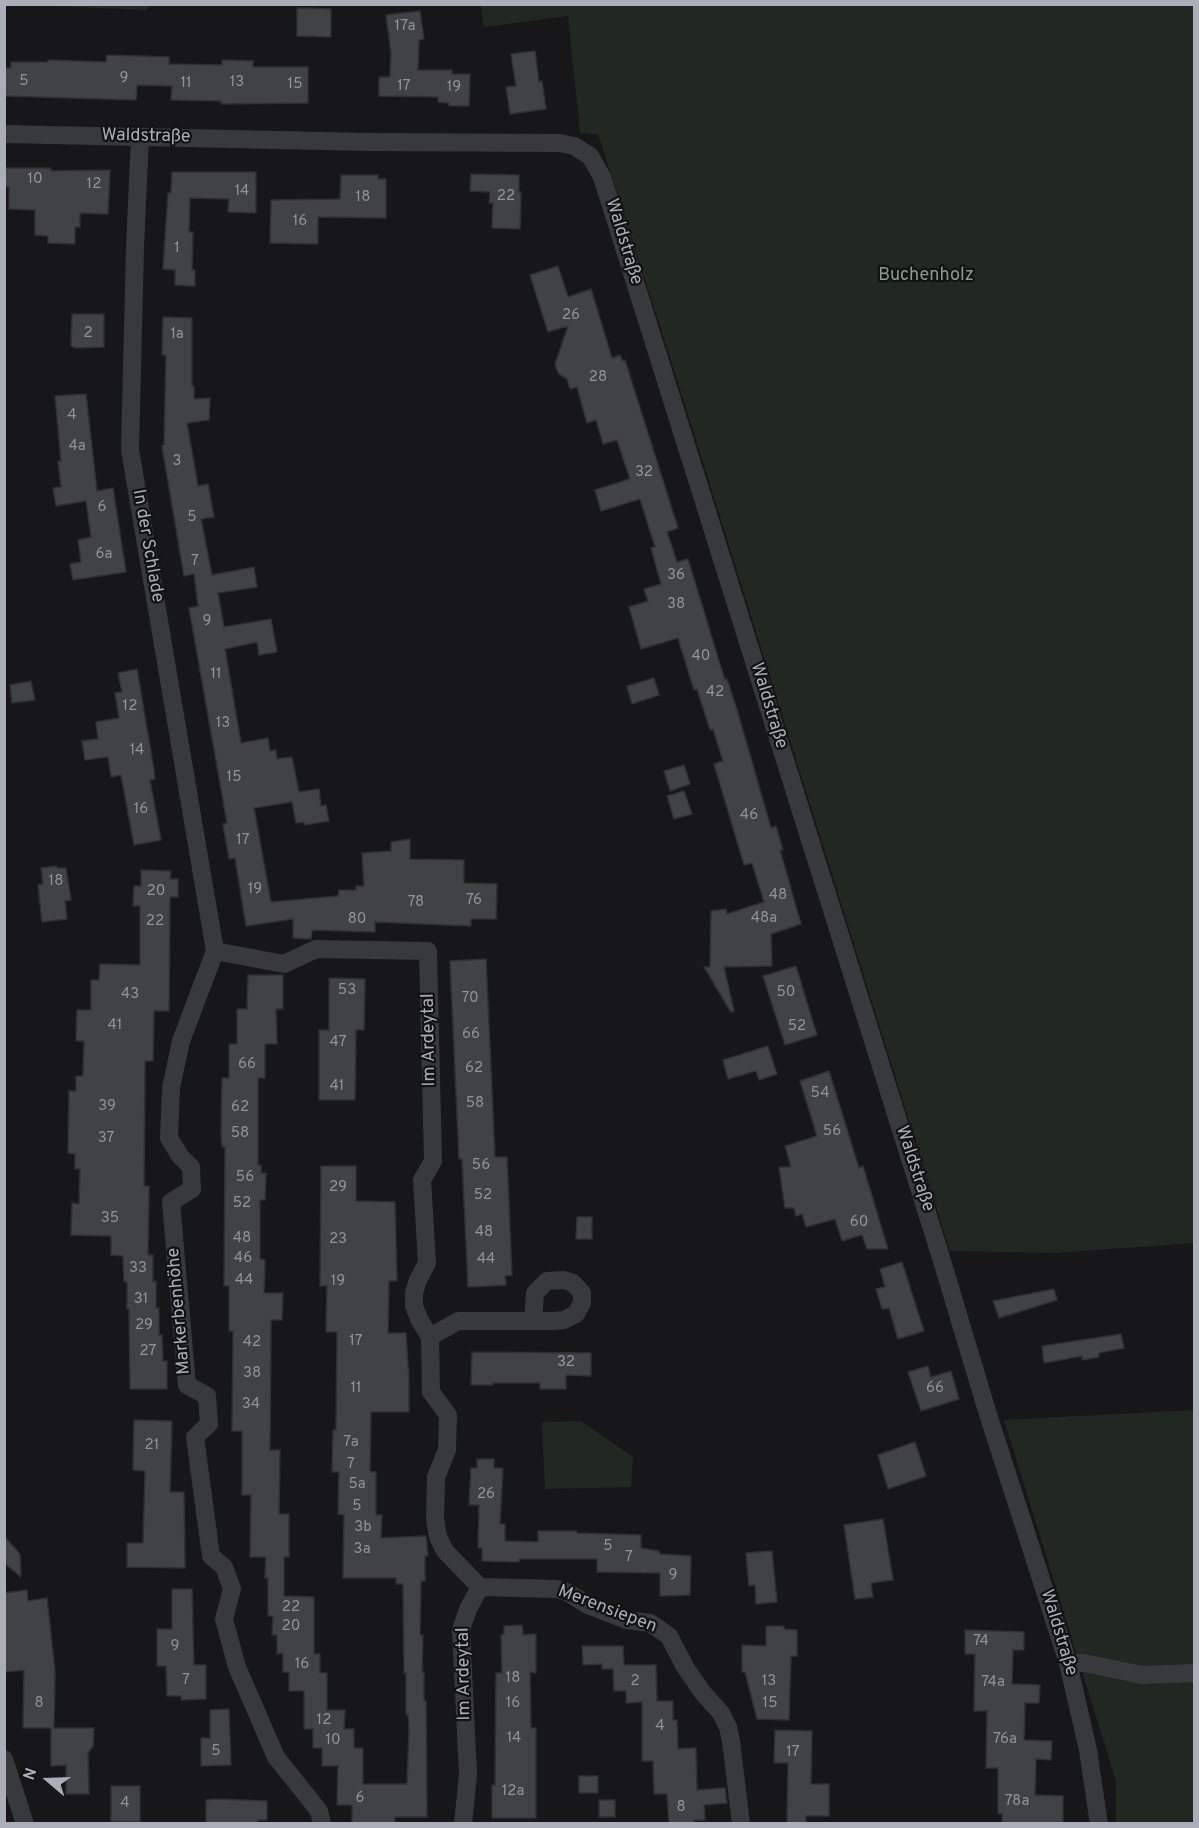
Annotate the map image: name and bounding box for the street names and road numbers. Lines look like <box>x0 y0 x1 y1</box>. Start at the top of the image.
street label: Waldstraße <box>101 125 191 149</box>
street label: Waldstraße <box>600 196 646 288</box>
street label: In der Schlade <box>126 488 168 604</box>
street label: Waldstraße <box>745 660 791 752</box>
street label: Im Ardeytal <box>418 993 442 1087</box>
street label: Waldstraße <box>890 1123 938 1215</box>
street label: Markerbenhöhe <box>164 1247 196 1375</box>
street label: Merensiepen <box>554 1581 660 1639</box>
street label: Waldstraße <box>1035 1587 1081 1679</box>
street label: Im Ardeytal <box>453 1627 477 1721</box>

